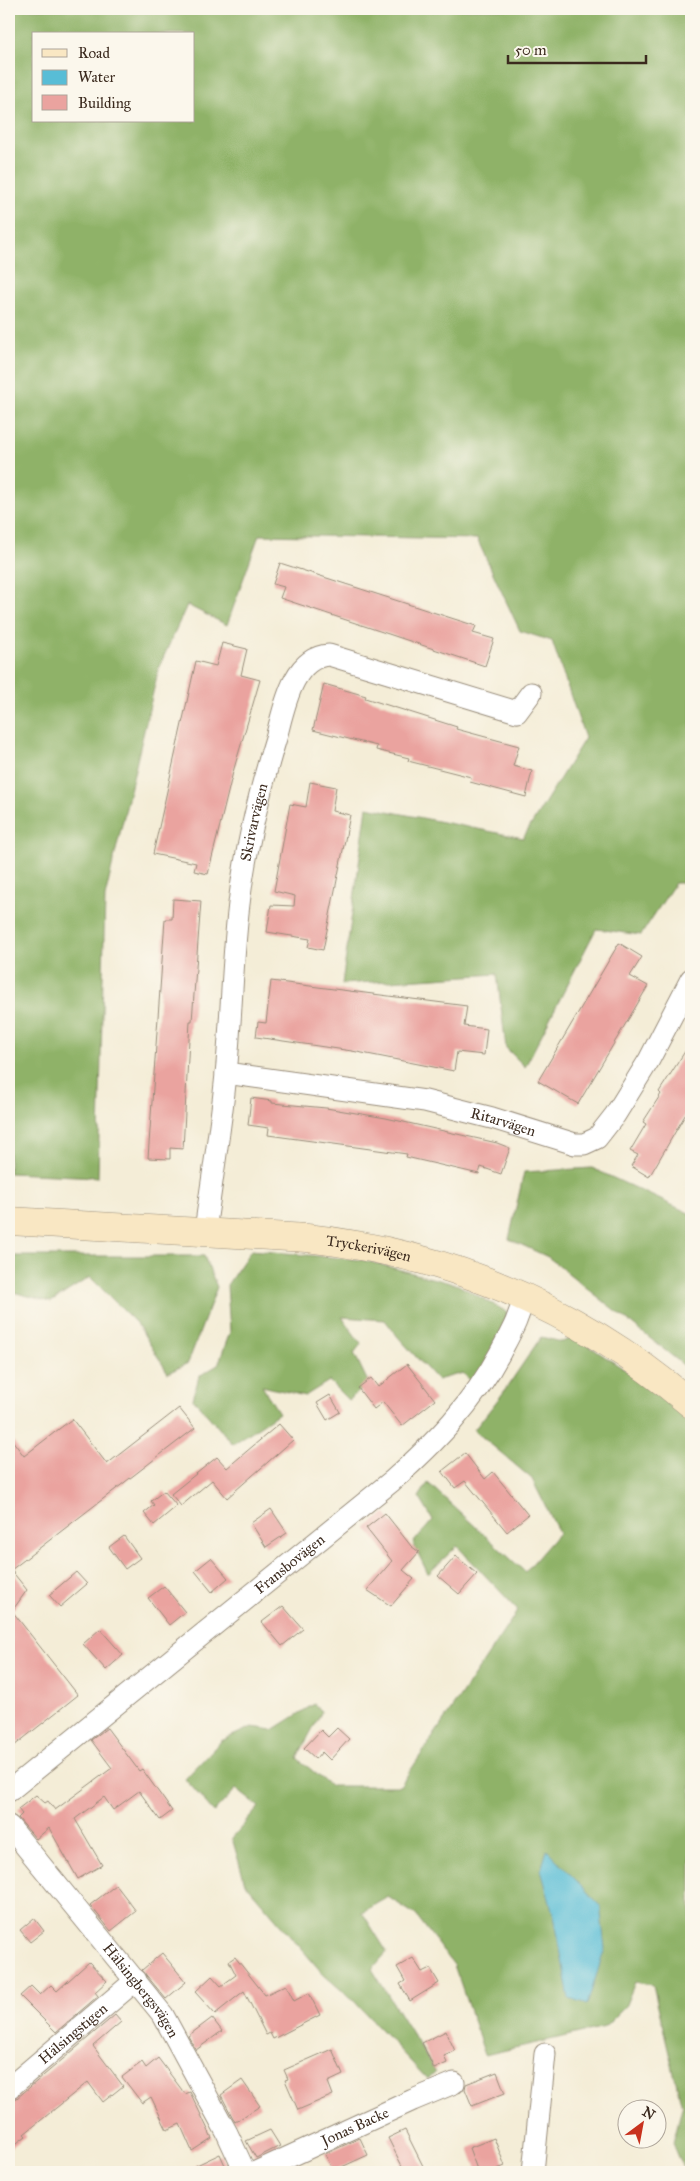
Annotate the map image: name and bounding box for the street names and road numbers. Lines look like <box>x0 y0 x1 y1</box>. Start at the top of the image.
street label: Skrivarvägen <box>237 781 272 863</box>
street label: Ritarvägen <box>469 1104 538 1140</box>
street label: Tryckerivägen <box>325 1231 413 1266</box>
street label: Fransbovägen <box>251 1530 328 1598</box>
street label: Hälsingbergsvägen <box>99 1939 183 2041</box>
street label: Hälsingstigen <box>35 1999 111 2068</box>
street label: Jonas Backe <box>317 2103 392 2152</box>

